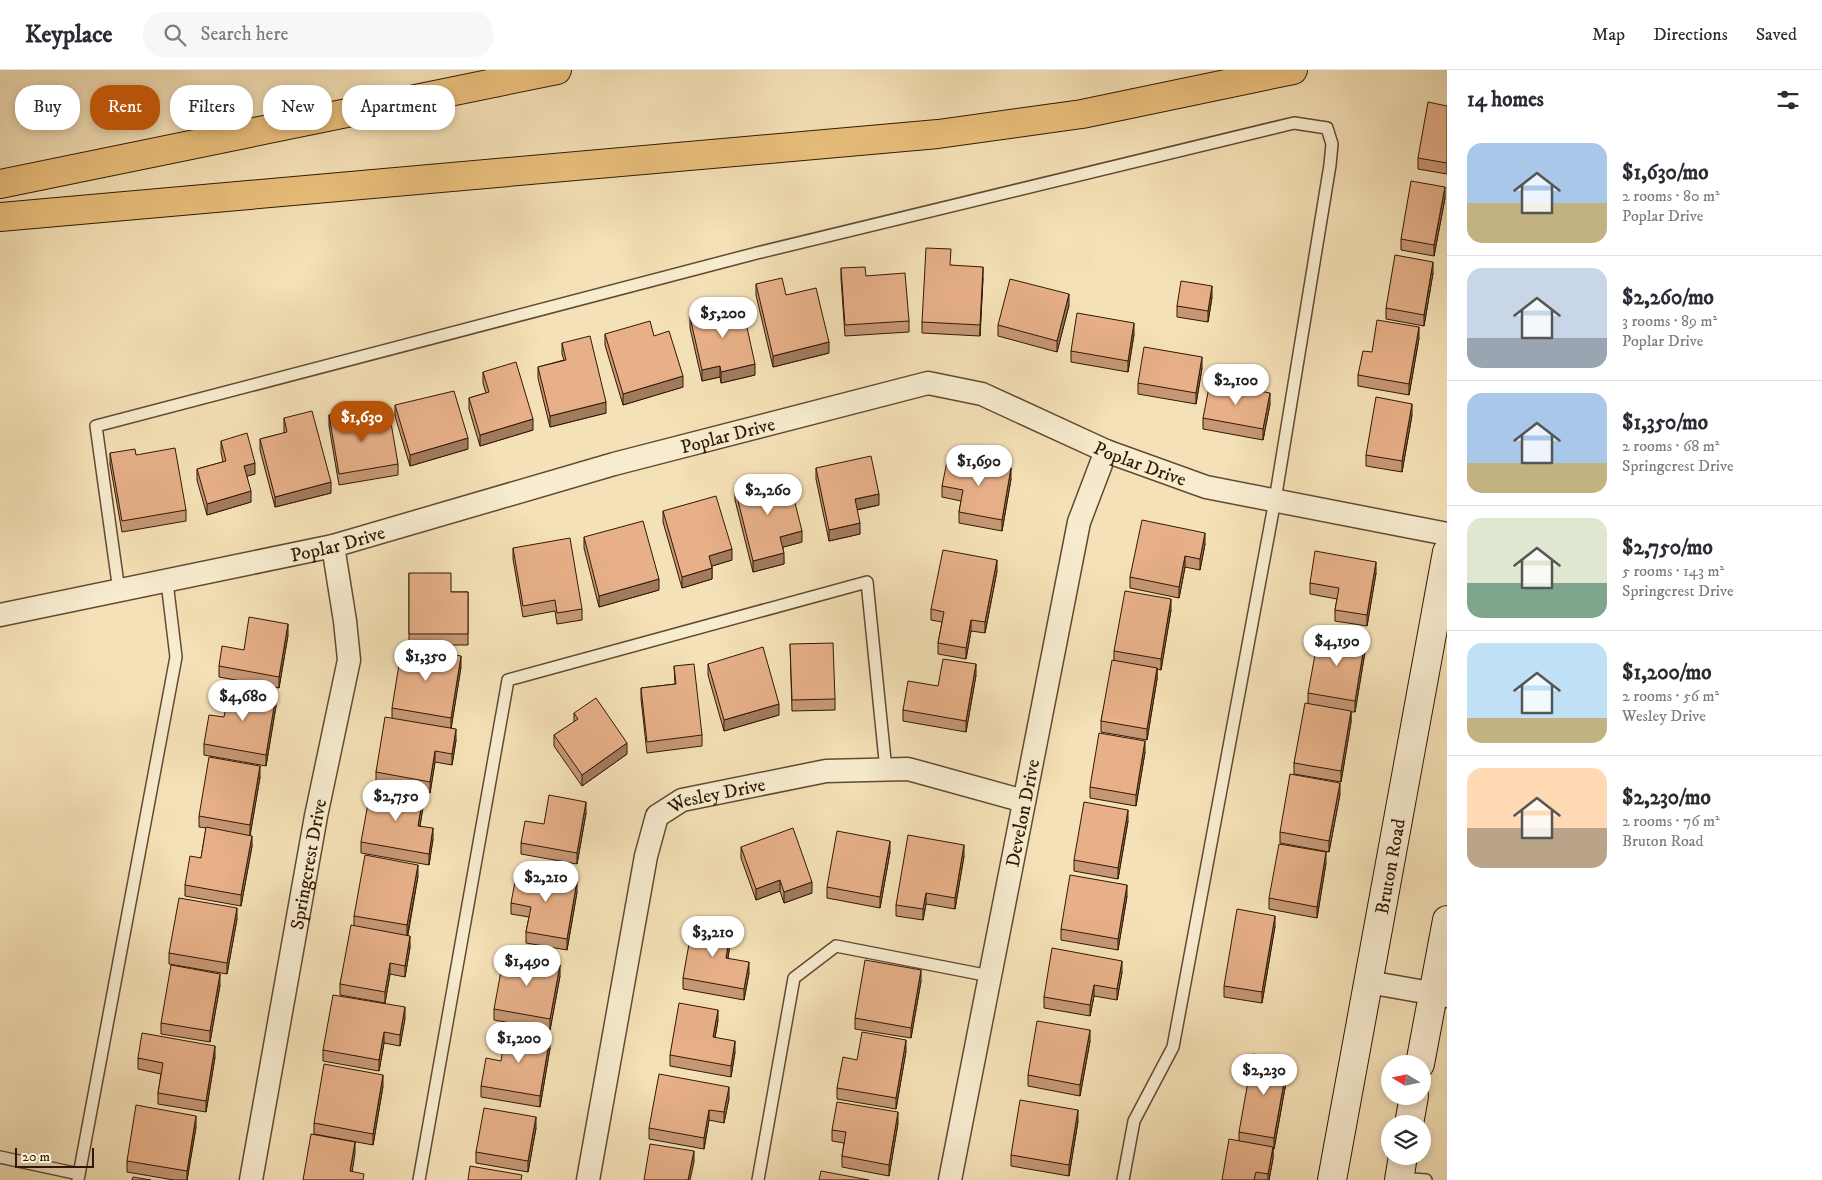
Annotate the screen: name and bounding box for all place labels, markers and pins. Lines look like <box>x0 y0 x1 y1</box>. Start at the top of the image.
pin: $5,200 <box>682 296 764 339</box>
pin: $2,100 <box>1195 364 1277 406</box>
pin: $1,630 <box>321 400 403 443</box>
pin: $1,690 <box>938 444 1020 487</box>
pin: $2,260 <box>727 474 809 516</box>
pin: $4,190 <box>1296 624 1378 667</box>
pin: $1,350 <box>385 640 467 682</box>
pin: $4,680 <box>202 680 284 722</box>
pin: $2,750 <box>355 780 437 822</box>
pin: $2,210 <box>505 860 587 903</box>
pin: $3,210 <box>672 916 754 958</box>
pin: $1,490 <box>486 944 568 987</box>
pin: $1,200 <box>478 1022 560 1064</box>
pin: $2,230 <box>1223 1054 1305 1096</box>

